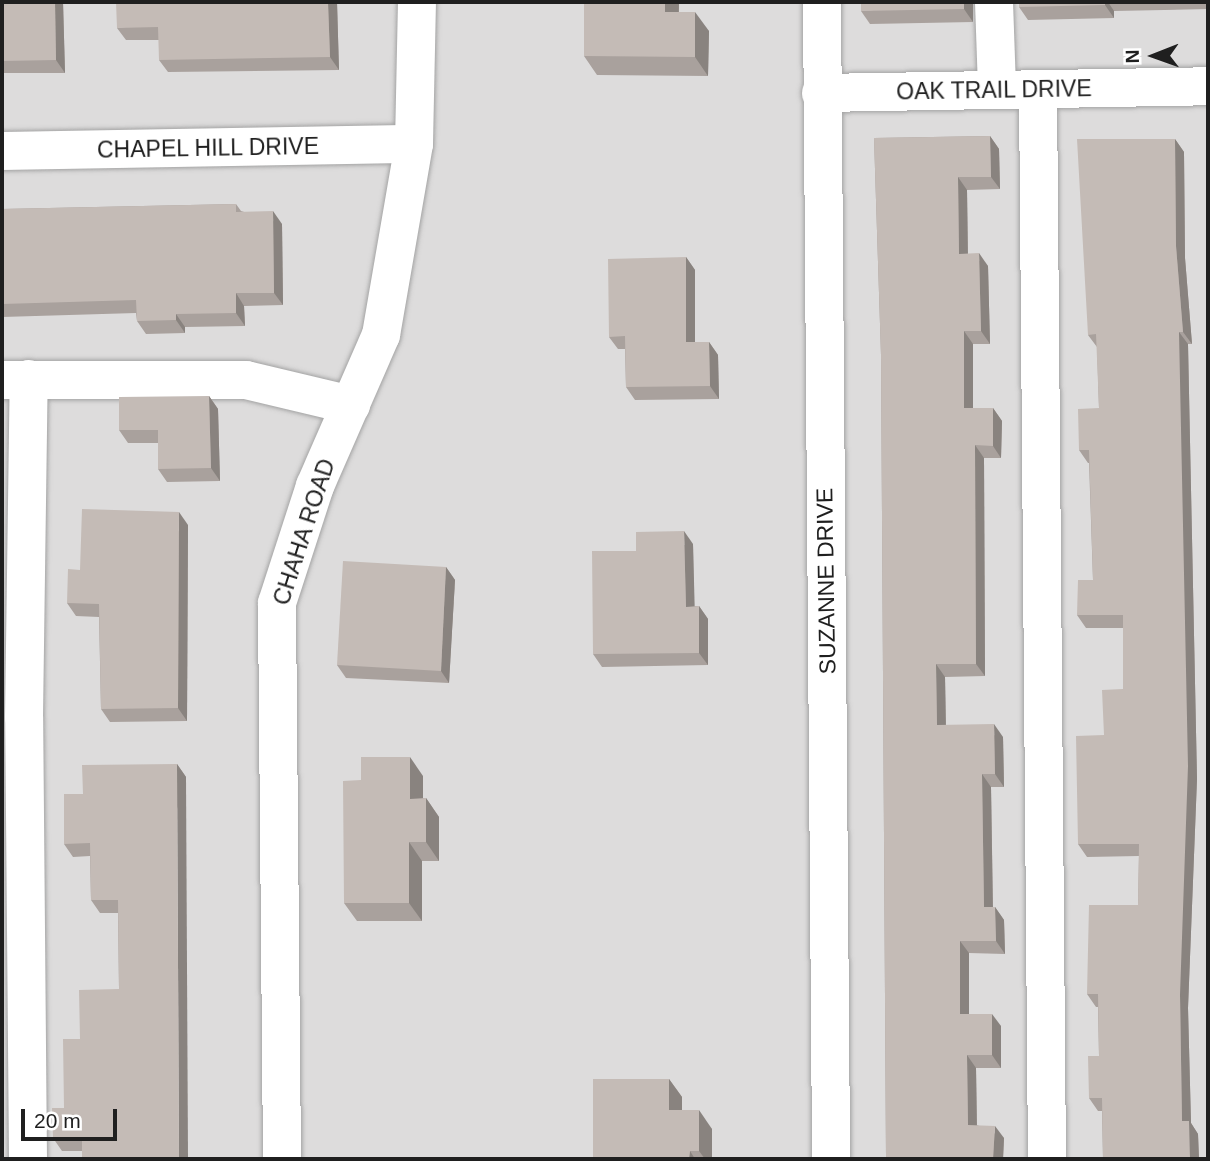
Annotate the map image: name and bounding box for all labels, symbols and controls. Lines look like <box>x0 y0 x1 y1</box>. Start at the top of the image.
north arrow <box>1119 21 1189 91</box>
text: N <box>1122 49 1143 63</box>
street label: OAK TRAIL DRIVE <box>895 74 1093 106</box>
street label: CHAPEL HILL DRIVE <box>96 132 320 164</box>
street label: CHAHA ROAD <box>267 455 341 609</box>
street label: SUZANNE DRIVE <box>811 487 841 675</box>
scale bar <box>24 1094 121 1138</box>
text: 20 m <box>34 1109 81 1132</box>

